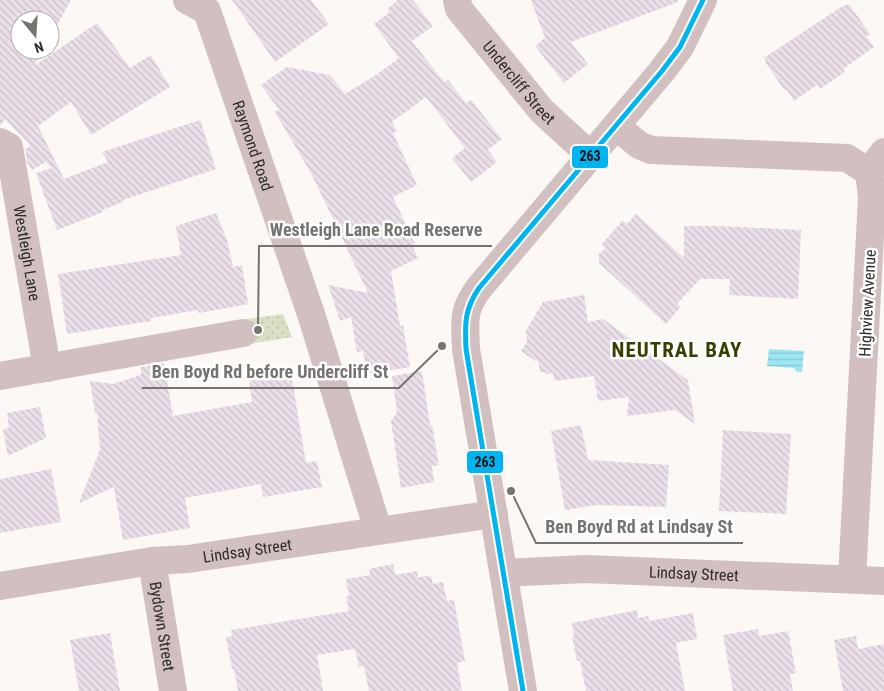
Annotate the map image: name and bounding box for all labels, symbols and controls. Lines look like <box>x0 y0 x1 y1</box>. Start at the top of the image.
north arrow <box>10 10 60 60</box>
street label: Undercliff Street <box>479 37 559 129</box>
text: N <box>32 38 46 56</box>
street label: Raymond Road <box>228 98 277 193</box>
line badge: 263 <box>571 145 609 169</box>
text: 263 <box>579 148 601 164</box>
street label: Westleigh Lane <box>9 204 44 302</box>
callout: Westleigh Lane Road Reserve <box>259 213 492 246</box>
text: Westleigh Lane Road Reserve <box>270 219 483 240</box>
street label: Highview Avenue <box>855 249 880 357</box>
district label: NEUTRAL BAY <box>612 338 742 362</box>
callout: Ben Boyd Rd before Undercliff St <box>142 355 399 388</box>
text: Ben Boyd Rd before Undercliff St <box>152 361 389 382</box>
line badge: 263 <box>466 450 504 474</box>
text: 263 <box>474 454 496 470</box>
callout: Ben Boyd Rd at Lindsay St <box>536 510 743 543</box>
text: Ben Boyd Rd at Lindsay St <box>545 516 733 537</box>
street label: Lindsay Street <box>202 535 293 567</box>
street label: Lindsay Street <box>649 563 739 585</box>
street label: Bydown Street <box>145 580 179 673</box>

